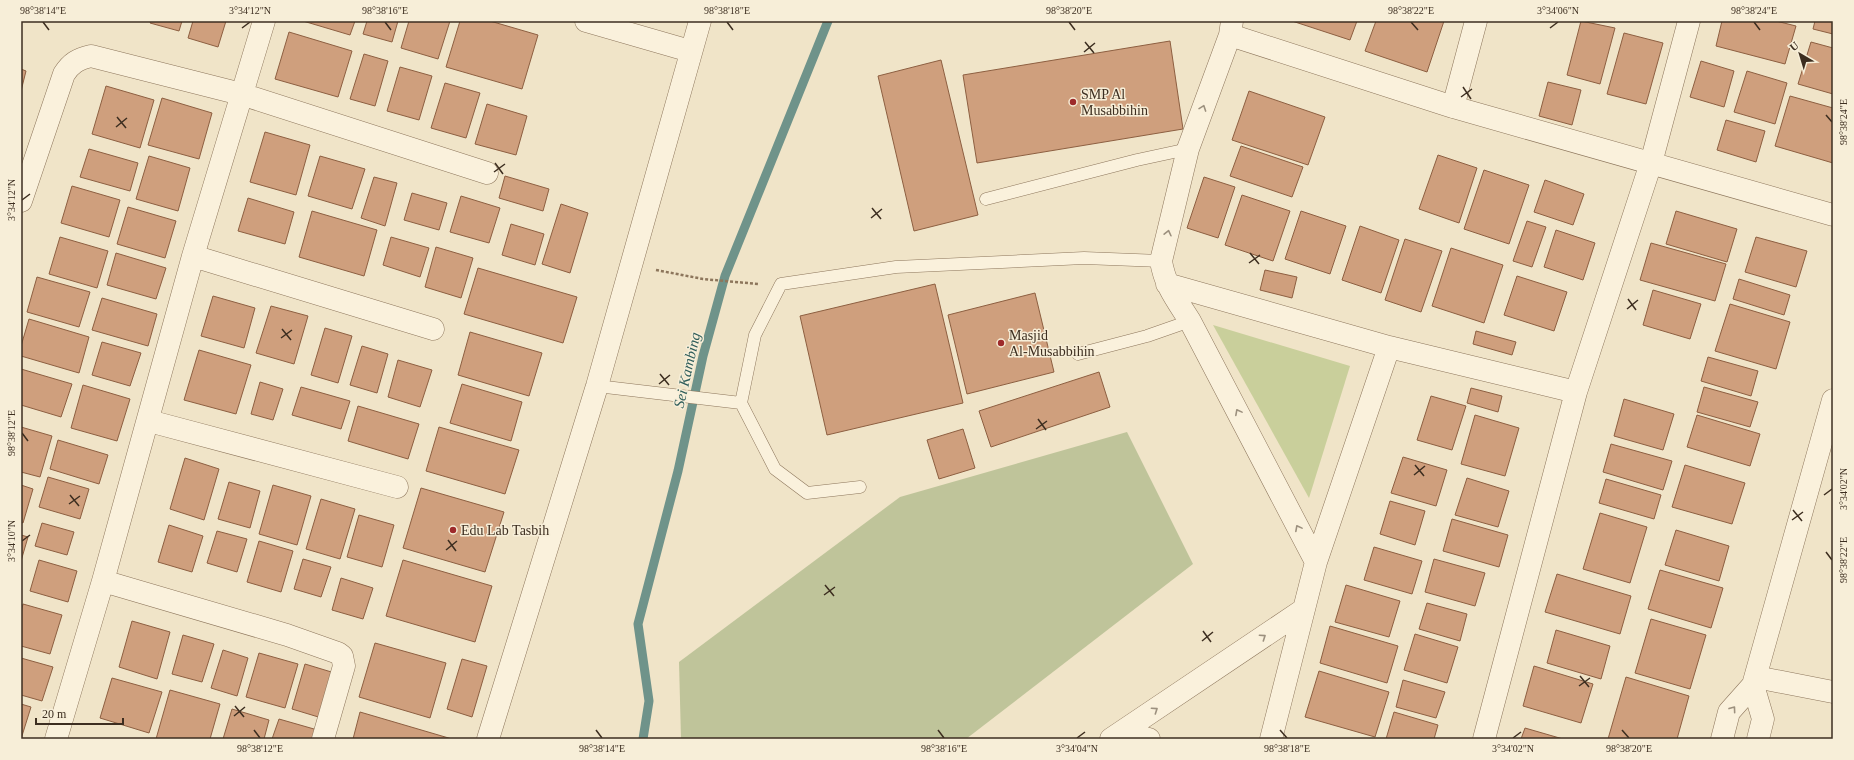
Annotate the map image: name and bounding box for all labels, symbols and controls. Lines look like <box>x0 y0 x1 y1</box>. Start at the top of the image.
text: 98°38'14"E <box>20 5 66 16</box>
text: 3°34'12"N <box>229 5 271 16</box>
text: 98°38'16"E <box>362 5 408 16</box>
text: 98°38'18"E <box>704 5 750 16</box>
text: 98°38'20"E <box>1046 5 1092 16</box>
text: 98°38'22"E <box>1388 5 1434 16</box>
text: 3°34'06"N <box>1537 5 1579 16</box>
text: 98°38'24"E <box>1731 5 1777 16</box>
north arrow <box>1780 34 1820 74</box>
text: U <box>1787 39 1801 53</box>
place label: SMP Al Musabbihin <box>1081 87 1148 118</box>
marker: SMP Al Musabbihin <box>1068 97 1078 107</box>
text: 98°38'24"E <box>1838 99 1849 145</box>
one-way arrow <box>1199 104 1207 111</box>
text: 3°34'12"N <box>6 179 17 221</box>
one-way arrow <box>1164 230 1172 236</box>
place label: Masjid Al-Musabbihin <box>1009 328 1095 359</box>
water label: Sei Kambing <box>671 330 704 409</box>
marker: Masjid Al-Musabbihin <box>996 338 1006 348</box>
one-way arrow <box>1235 409 1243 417</box>
text: 98°38'12"E <box>6 410 17 456</box>
text: 3°34'02"N <box>1838 468 1849 510</box>
text: 3°34'10"N <box>6 520 17 562</box>
place label: Edu Lab Tasbih <box>461 523 549 538</box>
marker: Edu Lab Tasbih <box>448 525 458 535</box>
one-way arrow <box>1295 525 1303 532</box>
text: 98°38'22"E <box>1838 537 1849 583</box>
one-way arrow <box>1258 635 1265 642</box>
scale bar <box>36 700 123 726</box>
text: 20 m <box>42 707 67 721</box>
one-way arrow <box>1151 707 1158 715</box>
one-way arrow <box>1728 707 1735 714</box>
text: 98°38'12"E <box>237 743 283 754</box>
text: 98°38'14"E <box>579 743 625 754</box>
text: 98°38'16"E <box>921 743 967 754</box>
text: 3°34'04"N <box>1056 743 1098 754</box>
text: 98°38'18"E <box>1264 743 1310 754</box>
text: 3°34'02"N <box>1492 743 1534 754</box>
text: 98°38'20"E <box>1606 743 1652 754</box>

